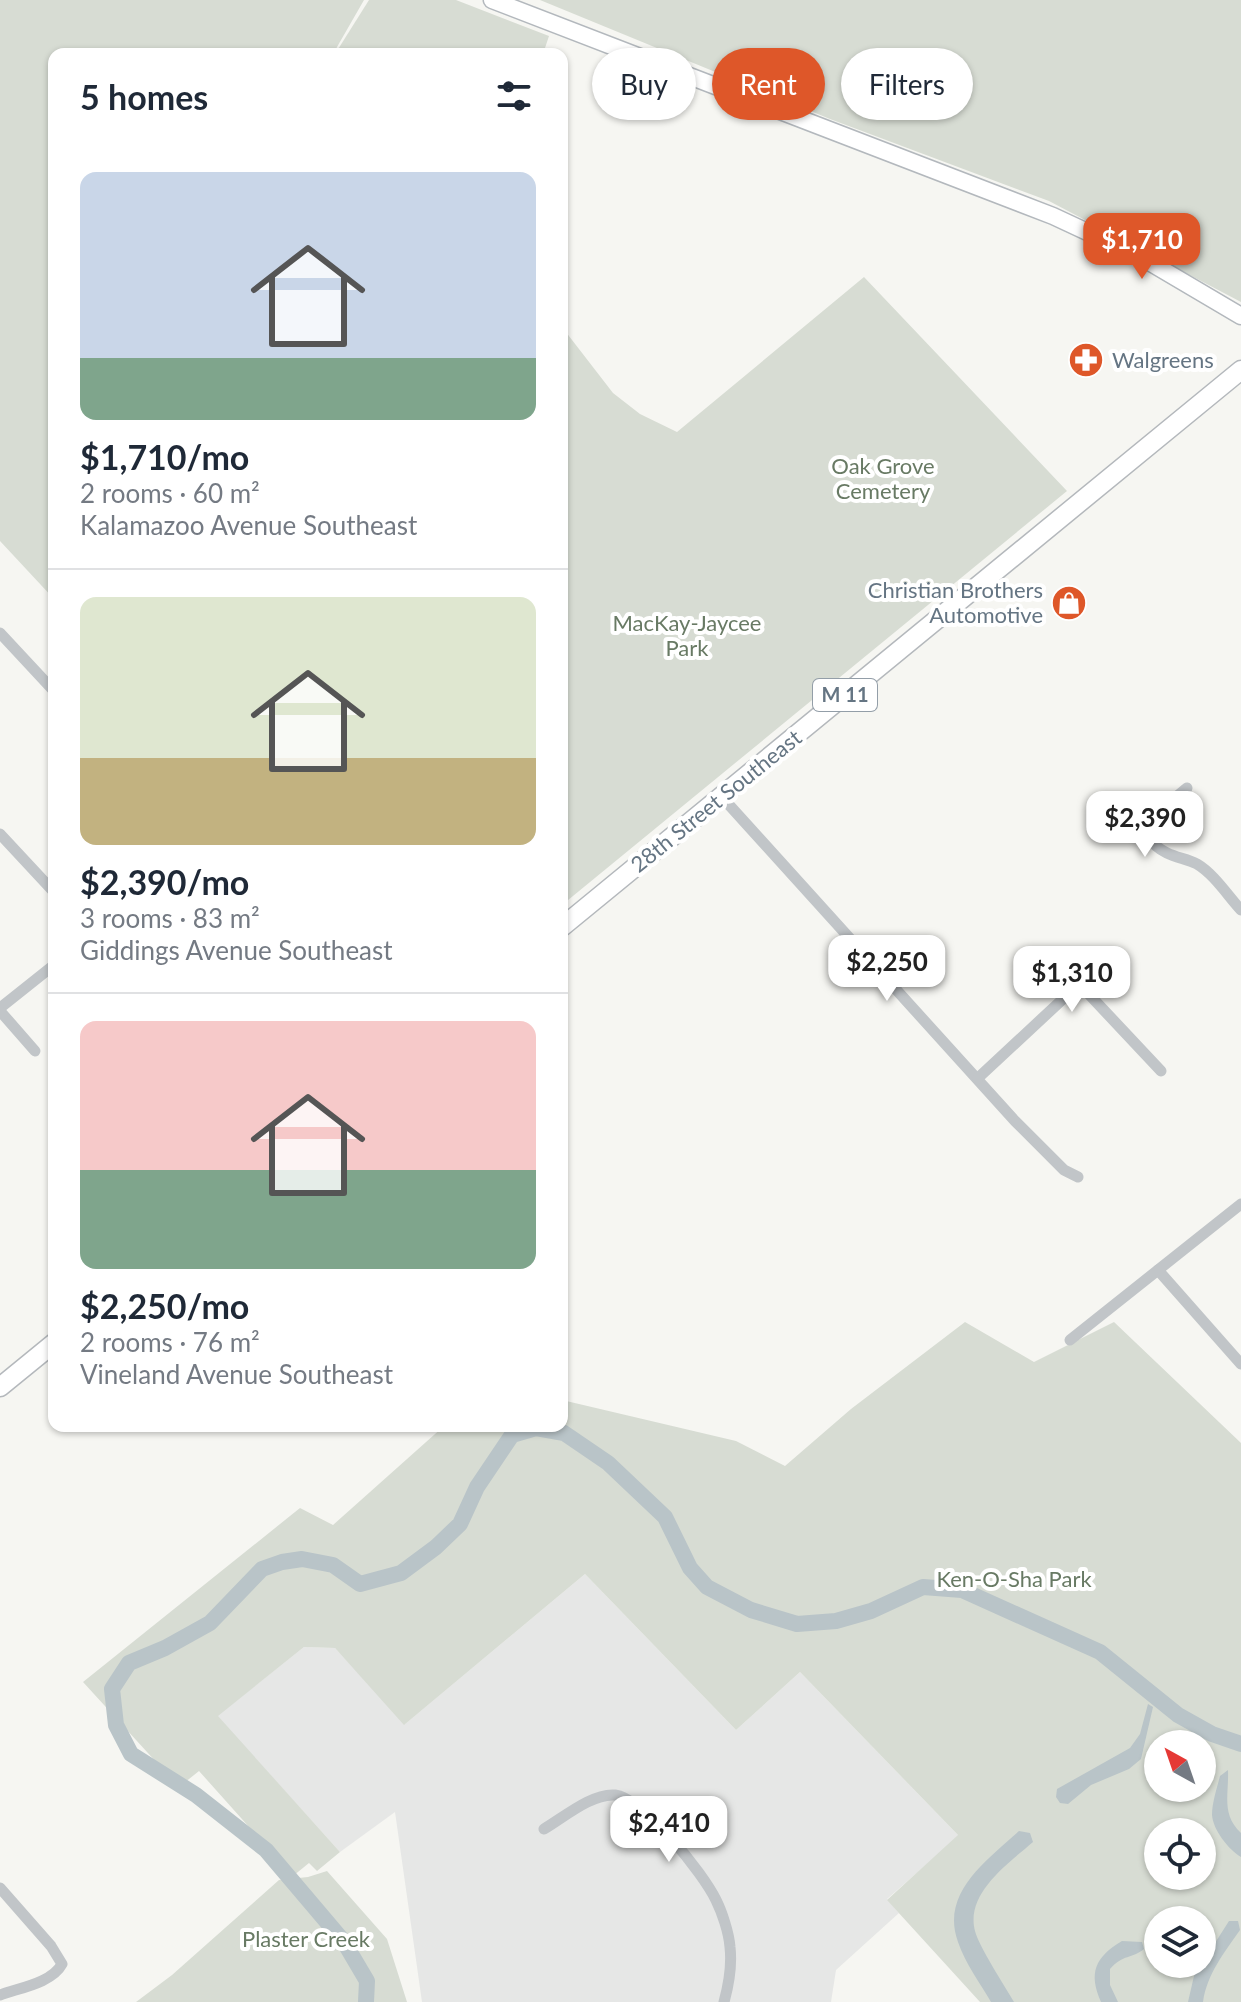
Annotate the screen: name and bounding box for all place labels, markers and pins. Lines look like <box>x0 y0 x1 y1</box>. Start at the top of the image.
pin: $1,710 <box>1077 213 1207 281</box>
pharmacy icon: Walgreens <box>1067 341 1105 379</box>
place label: Walgreens <box>1112 346 1214 373</box>
place label: Christian Brothers Automotive <box>868 576 1043 628</box>
shop icon: Christian Brothers Automotive <box>1050 584 1088 622</box>
pin: $2,390 <box>1080 791 1210 859</box>
pin: $2,250 <box>822 935 952 1003</box>
pin: $1,310 <box>1007 946 1137 1014</box>
pin: $2,410 <box>604 1796 734 1864</box>

